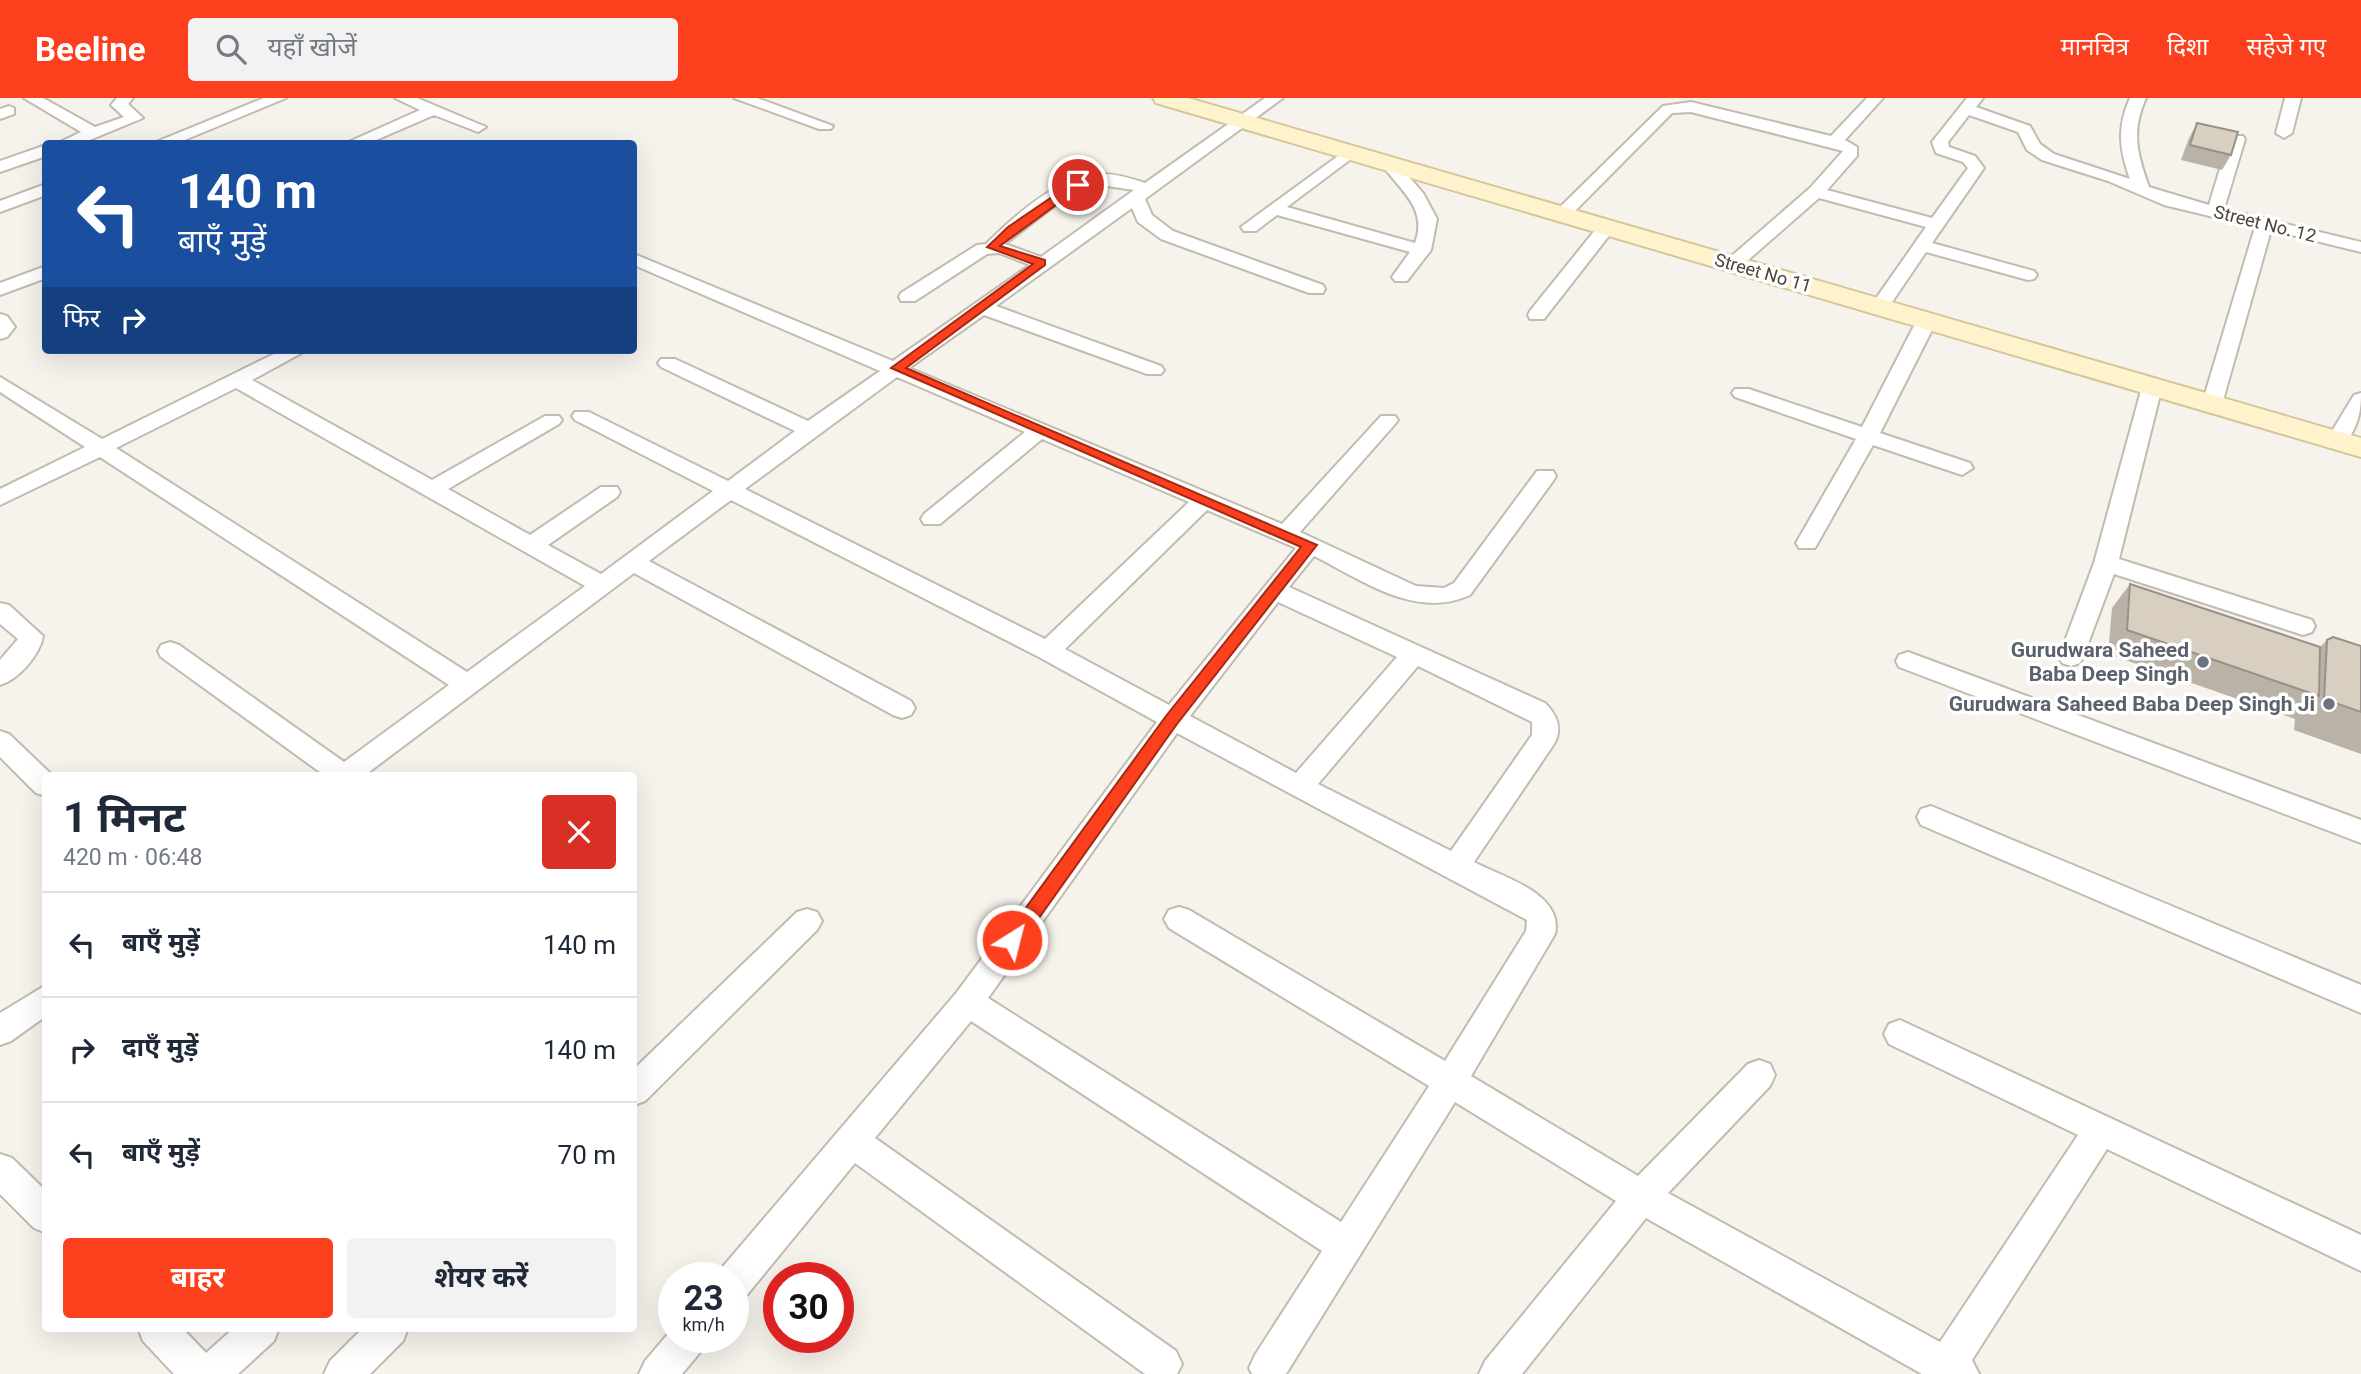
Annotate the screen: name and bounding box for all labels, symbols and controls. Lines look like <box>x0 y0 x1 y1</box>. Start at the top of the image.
search box <box>188 18 678 81</box>
text: Beeline <box>35 30 146 69</box>
icon: search <box>212 30 250 68</box>
text: यहाँ खोजें <box>268 32 357 62</box>
text: मानचित्र <box>2060 33 2129 61</box>
text: दिशा <box>2167 33 2208 61</box>
text: सहेजे गए <box>2246 33 2326 61</box>
pin <box>1048 155 1108 215</box>
text: 140 m <box>178 163 317 220</box>
icon: arrive <box>1059 166 1097 204</box>
icon: left <box>63 168 154 259</box>
street label: Street No. 12 <box>2212 201 2318 246</box>
text: बाएँ मुड़ें <box>178 222 266 260</box>
street label: Street No 11 <box>1712 249 1814 296</box>
icon: right <box>114 301 152 339</box>
text: फिर <box>63 303 100 333</box>
place label: Gurudwara Saheed Baba Deep Singh <box>2011 638 2189 686</box>
marker: Gurudwara Saheed Baba Deep Singh <box>2195 654 2211 670</box>
place label: Gurudwara Saheed Baba Deep Singh Ji <box>1949 692 2315 716</box>
marker: Gurudwara Saheed Baba Deep Singh Ji <box>2321 696 2337 712</box>
text: 1 मिनट <box>63 793 186 842</box>
button: close <box>542 795 616 869</box>
text: 420 m · 06:48 <box>63 844 202 871</box>
position arrow <box>975 903 1049 977</box>
icon: left <box>63 926 101 964</box>
text: बाएँ मुड़ें <box>122 927 200 957</box>
text: 140 m <box>543 930 616 960</box>
icon: right <box>63 1031 101 1069</box>
text: दाएँ मुड़ें <box>122 1032 198 1062</box>
text: 140 m <box>543 1035 616 1065</box>
icon: left <box>63 1136 101 1174</box>
text: बाएँ मुड़ें <box>122 1137 200 1167</box>
text: 70 m <box>558 1140 616 1170</box>
button: बाहर <box>63 1238 333 1318</box>
button: शेयर करें <box>347 1238 616 1318</box>
speed limit sign: 30 <box>763 1262 854 1353</box>
text: 23 <box>683 1278 724 1319</box>
text: km/h <box>682 1314 725 1335</box>

